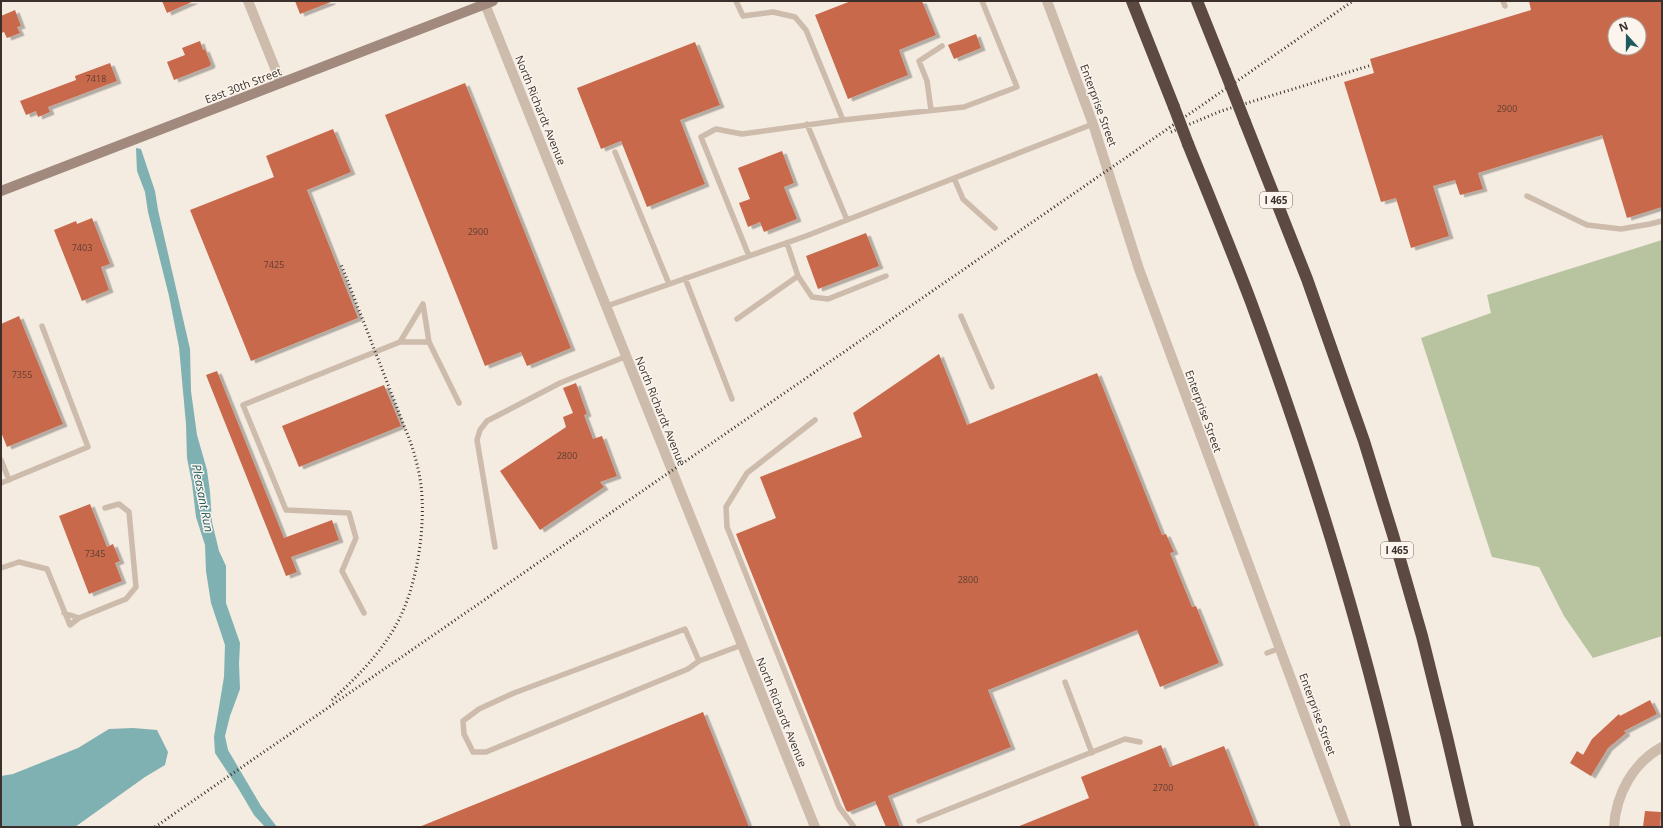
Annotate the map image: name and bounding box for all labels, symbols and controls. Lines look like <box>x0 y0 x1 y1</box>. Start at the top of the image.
north arrow <box>1607 16 1647 56</box>
text: N <box>1616 18 1630 35</box>
street label: North Richardt Avenue <box>512 53 570 167</box>
street label: Enterprise Street <box>1077 62 1121 148</box>
street label: East 30th Street <box>202 63 284 107</box>
house number: 7418 <box>86 72 106 85</box>
house number: 2900 <box>1497 102 1517 115</box>
road number: I 465 <box>1260 192 1292 208</box>
house number: 2900 <box>468 225 488 238</box>
house number: 7403 <box>72 241 92 254</box>
house number: 7425 <box>264 258 284 271</box>
street label: North Richardt Avenue <box>632 354 690 468</box>
house number: 7355 <box>12 368 32 381</box>
street label: Enterprise Street <box>1182 368 1226 454</box>
house number: 2800 <box>557 449 577 462</box>
water label: Pleasant Run <box>188 462 218 534</box>
road number: I 465 <box>1381 542 1413 558</box>
house number: 7345 <box>85 547 105 560</box>
house number: 2800 <box>958 573 978 586</box>
street label: North Richardt Avenue <box>753 655 811 769</box>
street label: Enterprise Street <box>1296 671 1340 757</box>
house number: 2700 <box>1153 781 1173 794</box>

